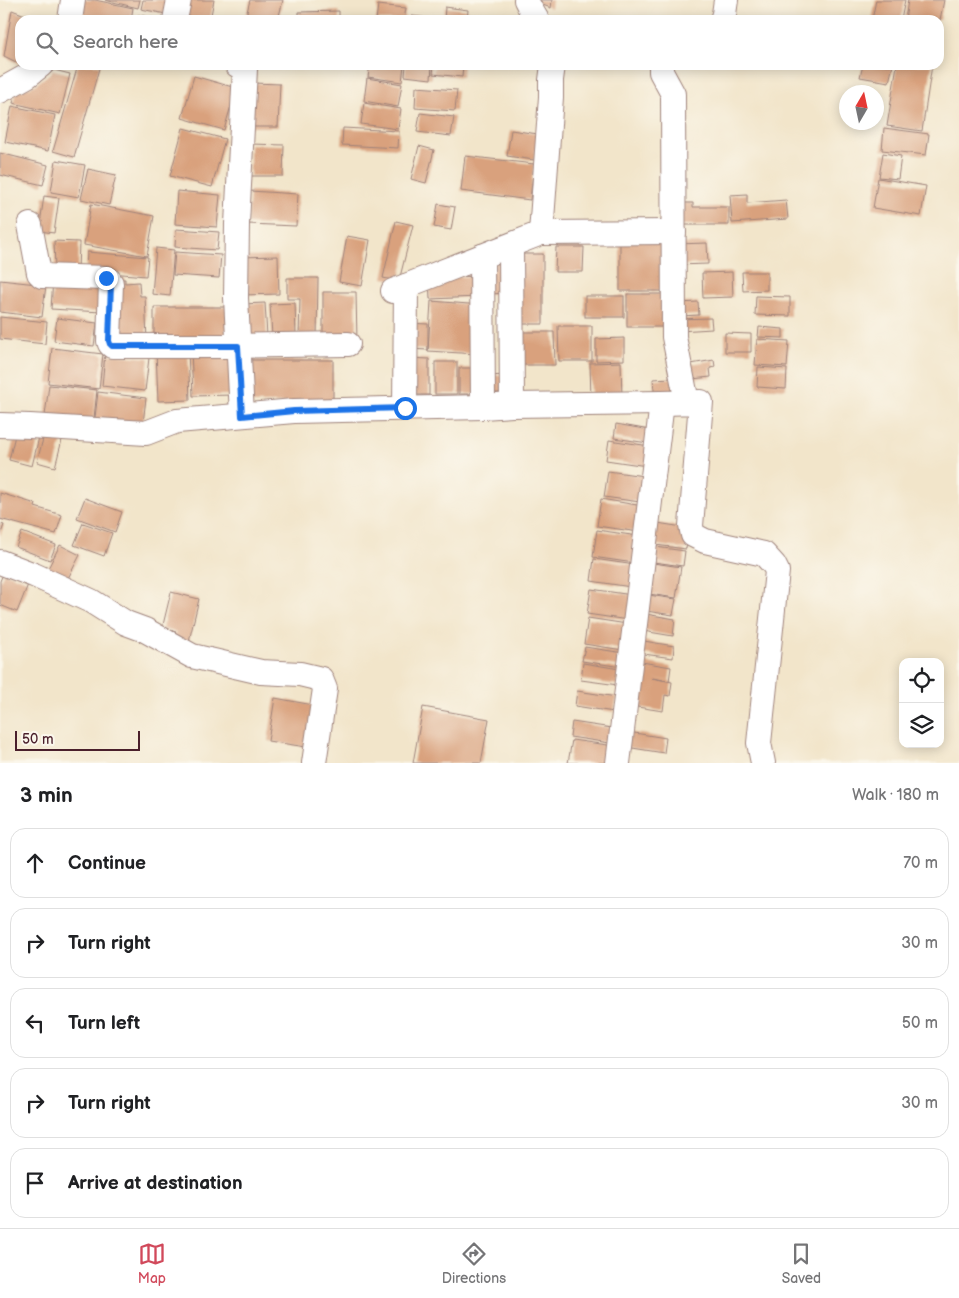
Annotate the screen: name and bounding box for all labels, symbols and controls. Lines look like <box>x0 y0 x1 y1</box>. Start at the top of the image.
search box <box>15 15 944 70</box>
icon: search <box>33 29 61 57</box>
text: Search here <box>73 31 178 54</box>
north arrow <box>839 85 884 130</box>
route end <box>95 267 118 290</box>
route start <box>394 397 417 420</box>
map controls <box>899 658 944 748</box>
button: locate <box>899 658 944 703</box>
button: layers <box>899 703 944 748</box>
scale bar <box>15 728 140 751</box>
text: 50 m <box>22 731 54 748</box>
text: 3 min <box>20 783 73 808</box>
text: Walk · 180 m <box>852 786 939 805</box>
icon: ahead <box>21 849 49 877</box>
text: Continue <box>68 852 146 875</box>
text: 70 m <box>903 854 938 873</box>
icon: right <box>21 929 49 957</box>
text: Turn right <box>68 932 151 955</box>
text: 30 m <box>901 934 938 953</box>
icon: left <box>21 1009 49 1037</box>
text: Turn left <box>68 1012 140 1035</box>
text: 50 m <box>902 1014 938 1033</box>
icon: right <box>21 1089 49 1117</box>
text: Turn right <box>68 1092 151 1115</box>
text: 30 m <box>901 1094 938 1113</box>
icon: arrive <box>21 1169 49 1197</box>
text: Arrive at destination <box>68 1172 243 1195</box>
tab: Map <box>138 1240 166 1287</box>
tab: Directions <box>442 1240 506 1287</box>
tab: Saved <box>782 1240 821 1287</box>

